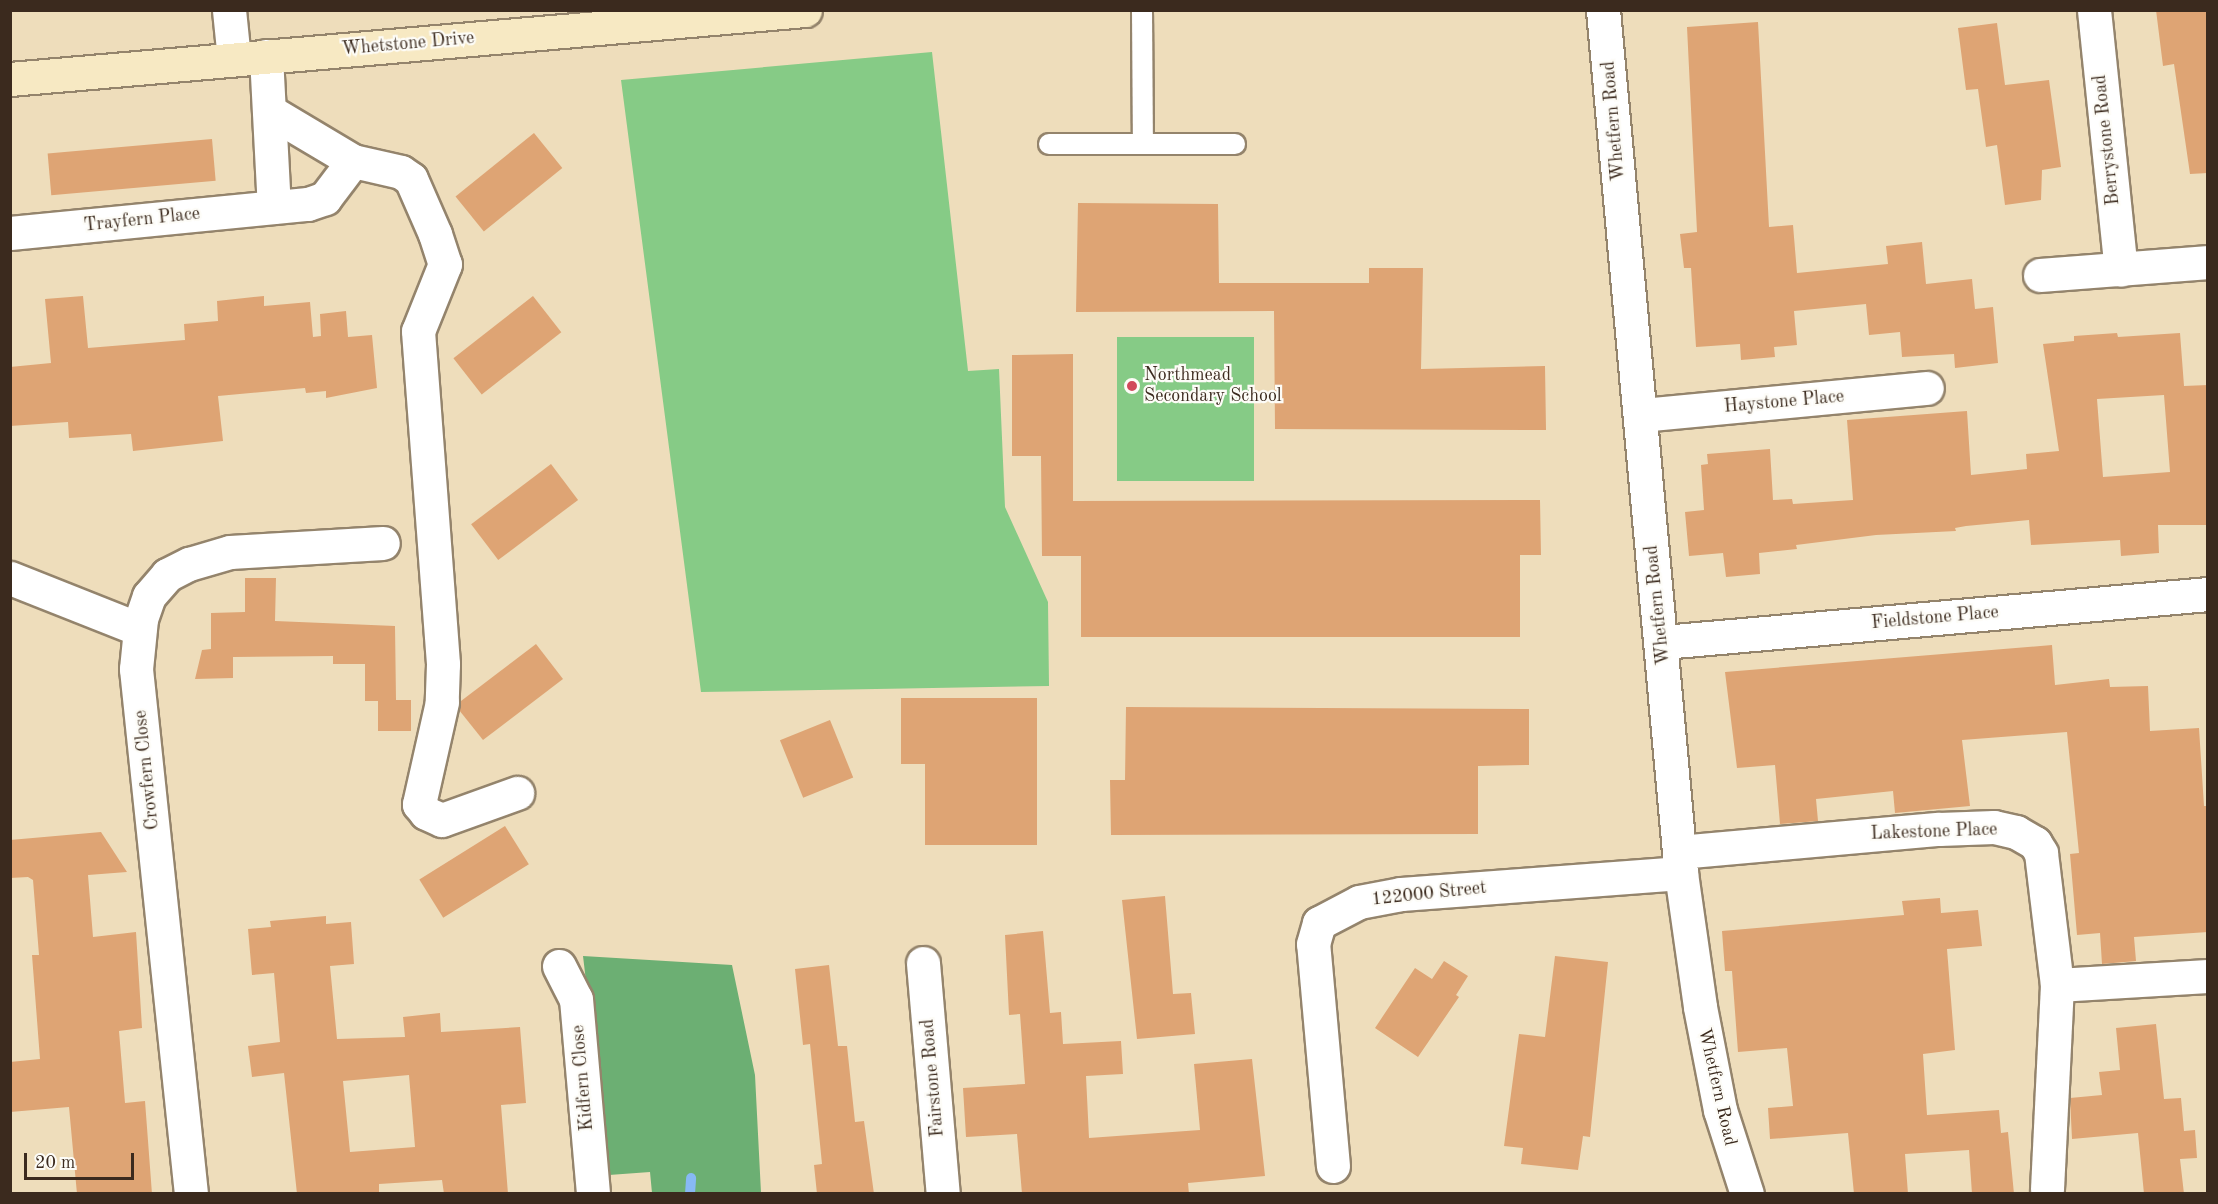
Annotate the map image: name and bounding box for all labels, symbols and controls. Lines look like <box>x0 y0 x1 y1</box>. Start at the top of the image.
street label: Whetstone Drive <box>341 27 475 61</box>
street label: Whetfern Road <box>1598 60 1630 182</box>
street label: Berrystone Road <box>2089 74 2125 206</box>
street label: Trayfern Place <box>83 203 201 237</box>
place label: Northmead Secondary School <box>1144 365 1282 407</box>
marker: Northmead Secondary School <box>1125 379 1139 393</box>
street label: Haystone Place <box>1723 386 1845 418</box>
street label: Whetfern Road <box>1641 544 1675 666</box>
street label: Fieldstone Place <box>1870 602 2000 634</box>
street label: Crowfern Close <box>130 709 164 831</box>
street label: Lakestone Place <box>1870 819 1998 845</box>
street label: 122000 Street <box>1370 877 1488 911</box>
street label: Fairstone Road <box>917 1018 949 1138</box>
street label: Kidfern Close <box>568 1024 598 1132</box>
street label: Whetfern Road <box>1693 1026 1741 1148</box>
scale bar <box>27 1141 136 1179</box>
text: 20 m <box>35 1154 75 1172</box>

